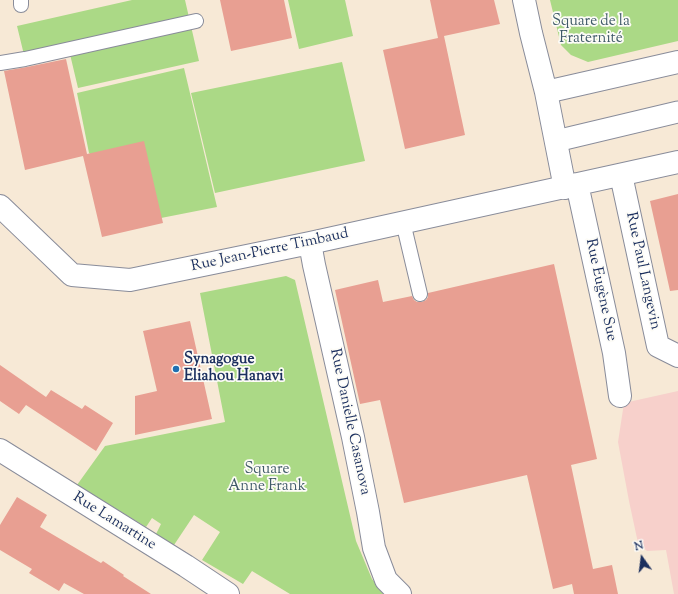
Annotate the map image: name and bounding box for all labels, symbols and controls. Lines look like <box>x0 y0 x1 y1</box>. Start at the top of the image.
park label: Square de la Fraternité <box>552 13 630 48</box>
street label: Rue Paul Langevin <box>621 211 663 331</box>
street label: Rue Jean-Pierre Timbaud <box>190 226 350 276</box>
street label: Rue Eugène Sue <box>580 237 620 343</box>
street label: Rue Danielle Casanova <box>325 347 373 497</box>
place label: Synagogue Eliahou Hanavi <box>184 351 284 386</box>
marker: Synagogue Eliahou Hanavi <box>171 364 181 374</box>
park label: Square Anne Frank <box>228 461 306 496</box>
street label: Rue Lamartine <box>69 489 159 555</box>
north arrow <box>622 538 662 578</box>
text: N <box>633 538 645 555</box>

